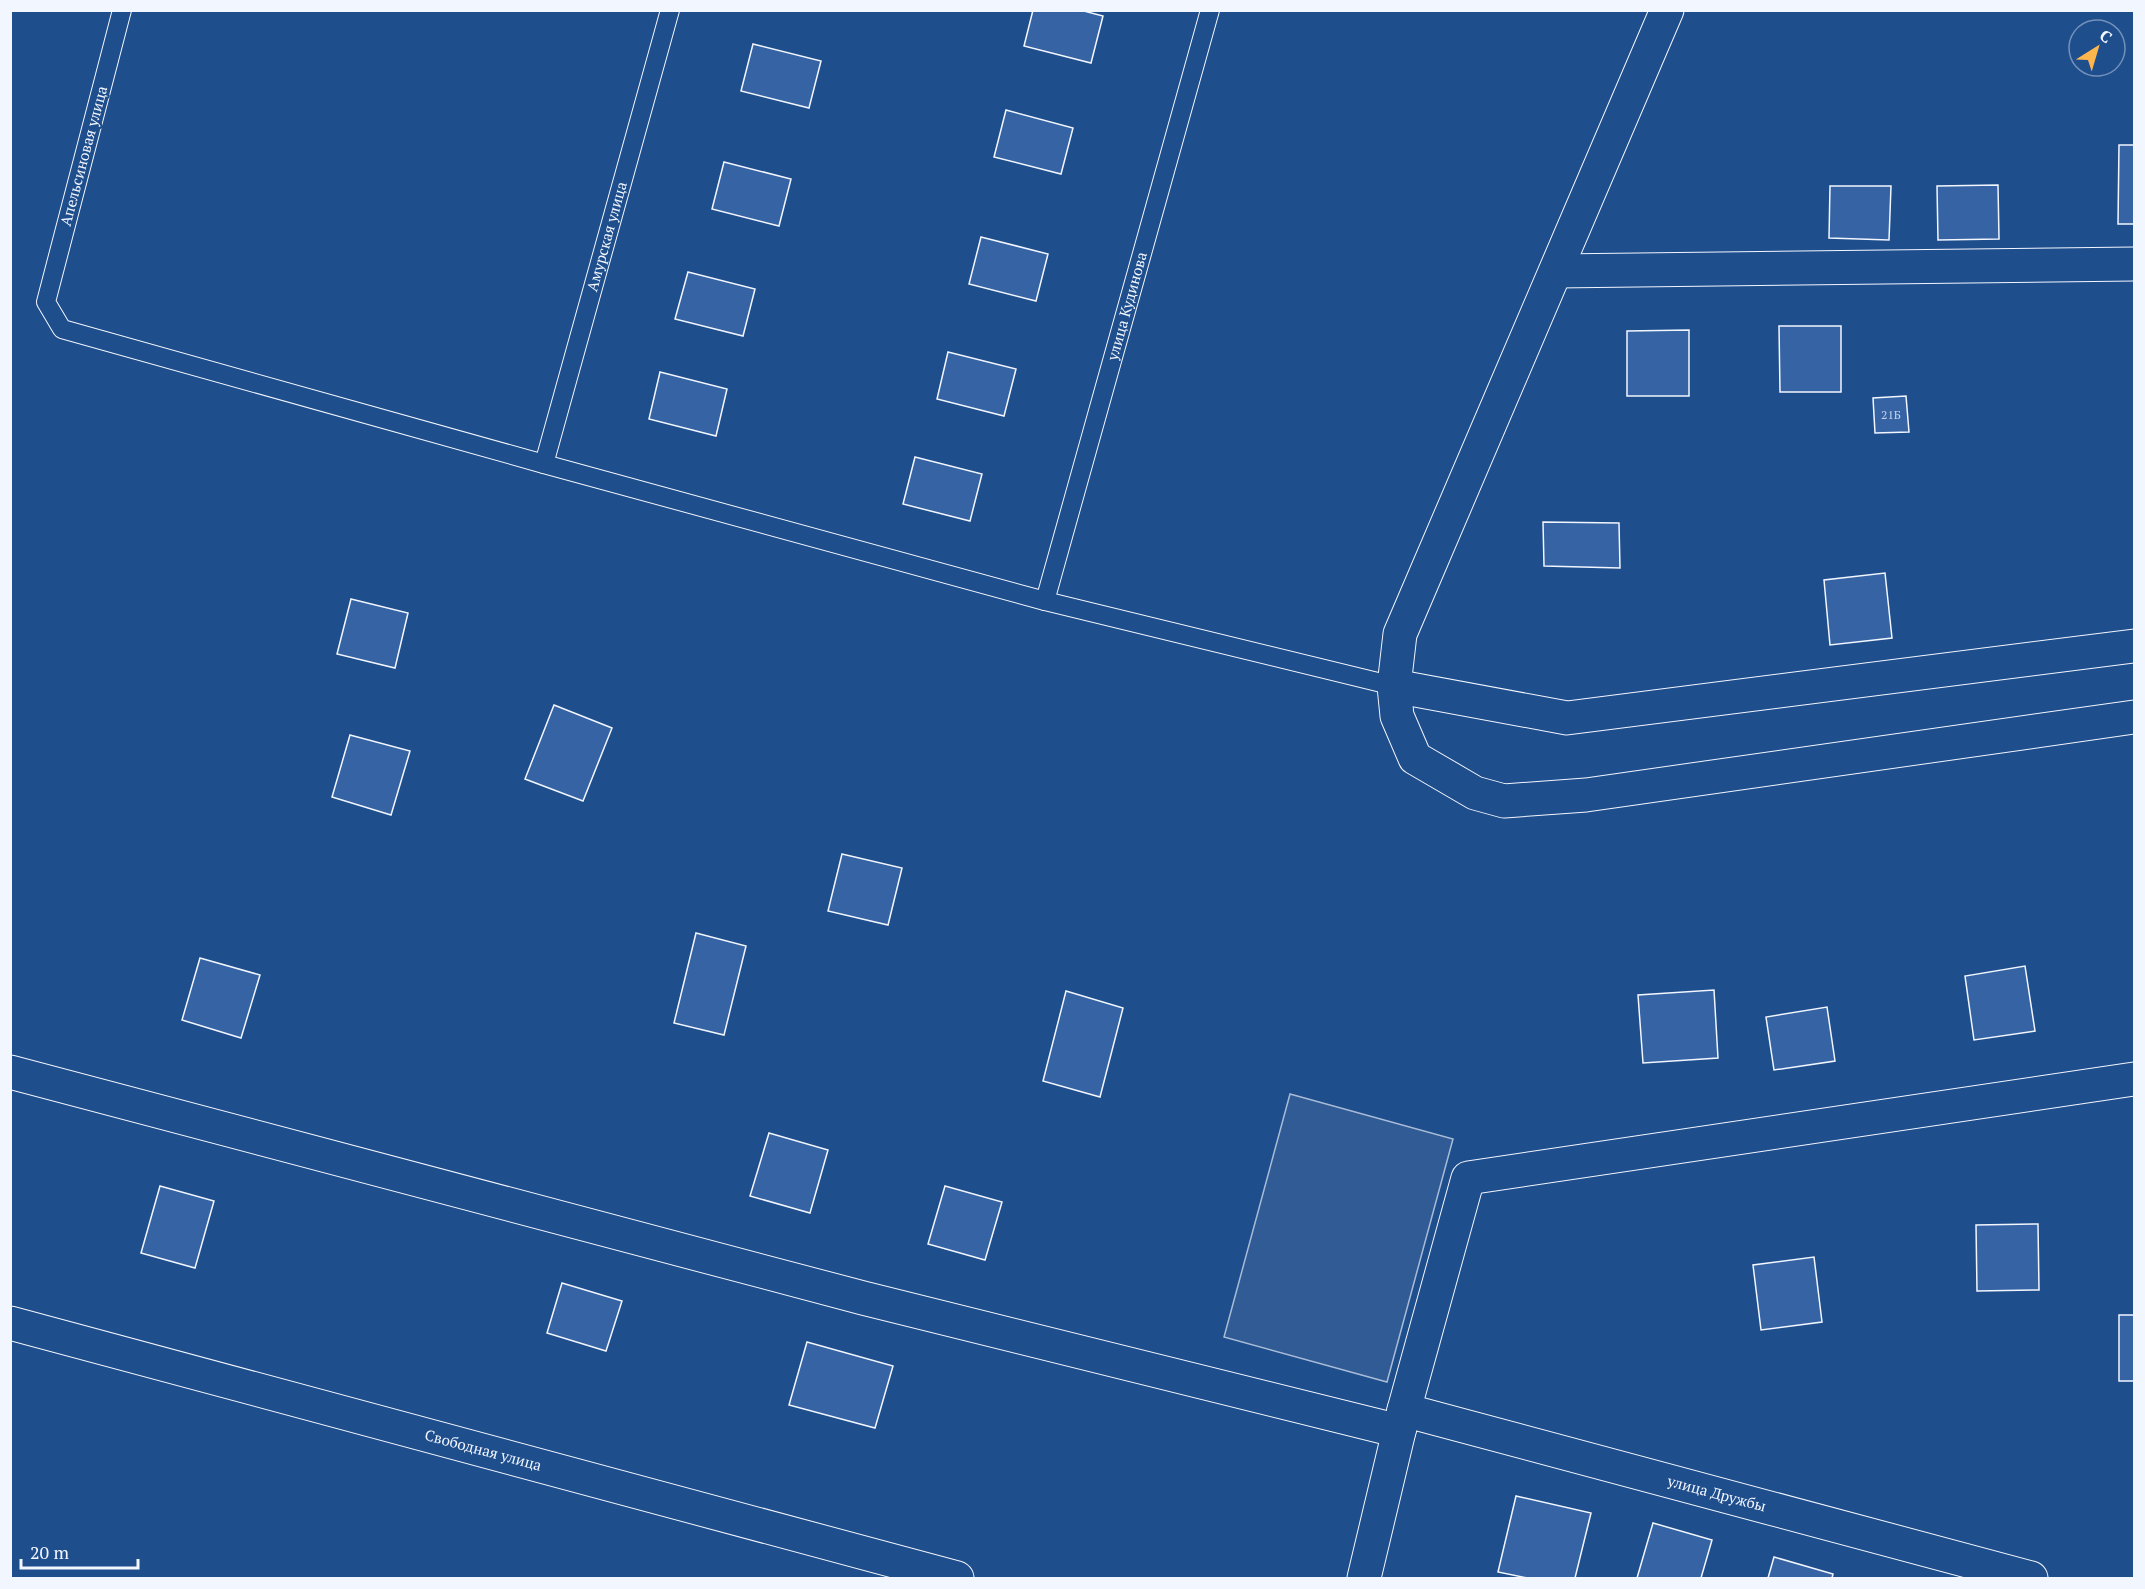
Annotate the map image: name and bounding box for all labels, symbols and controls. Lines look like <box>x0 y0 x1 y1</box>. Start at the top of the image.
north arrow <box>2067 18 2127 78</box>
text: С <box>2095 24 2117 48</box>
street label: Апельсиновая улица <box>55 83 111 228</box>
street label: Амурская улица <box>581 179 631 293</box>
street label: улица Кудинова <box>1101 249 1151 364</box>
house number: 21Б <box>1881 407 1901 422</box>
street label: Свободная улица <box>423 1424 545 1475</box>
street label: улица Дружбы <box>1664 1470 1768 1516</box>
scale bar <box>21 1532 138 1570</box>
text: 20 m <box>30 1540 70 1564</box>

